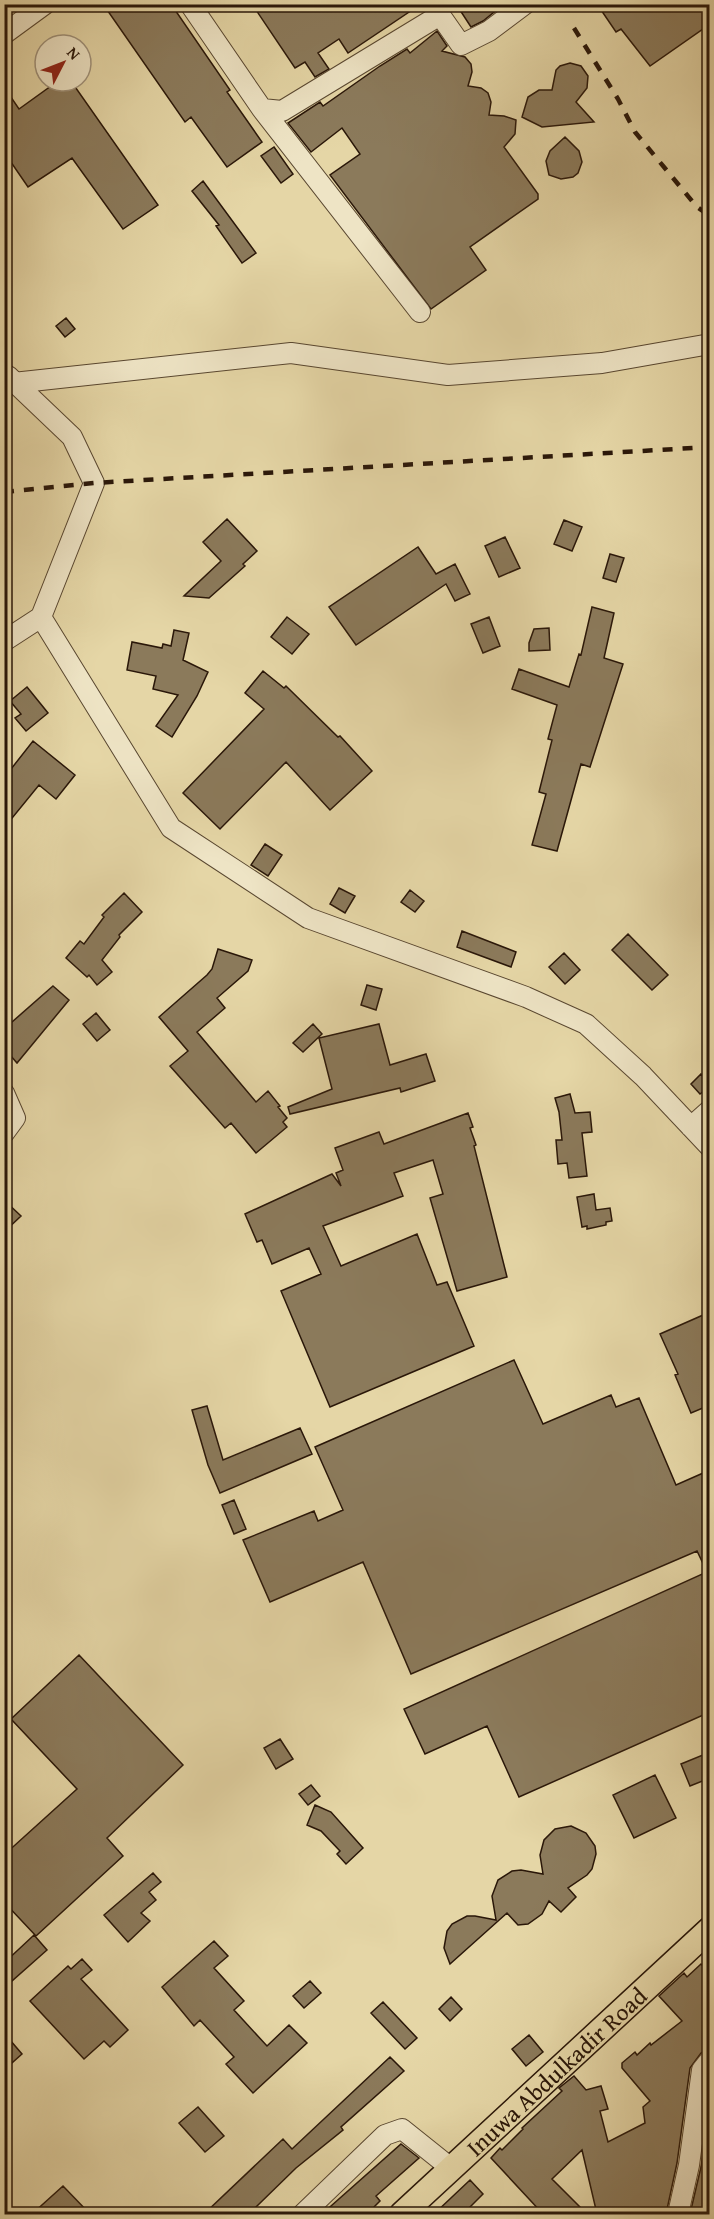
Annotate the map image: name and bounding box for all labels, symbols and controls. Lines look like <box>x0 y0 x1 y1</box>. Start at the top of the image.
north arrow <box>33 33 93 93</box>
text: N <box>62 41 87 65</box>
street label: Inuwa Abdulkadir Road <box>458 1979 654 2164</box>

